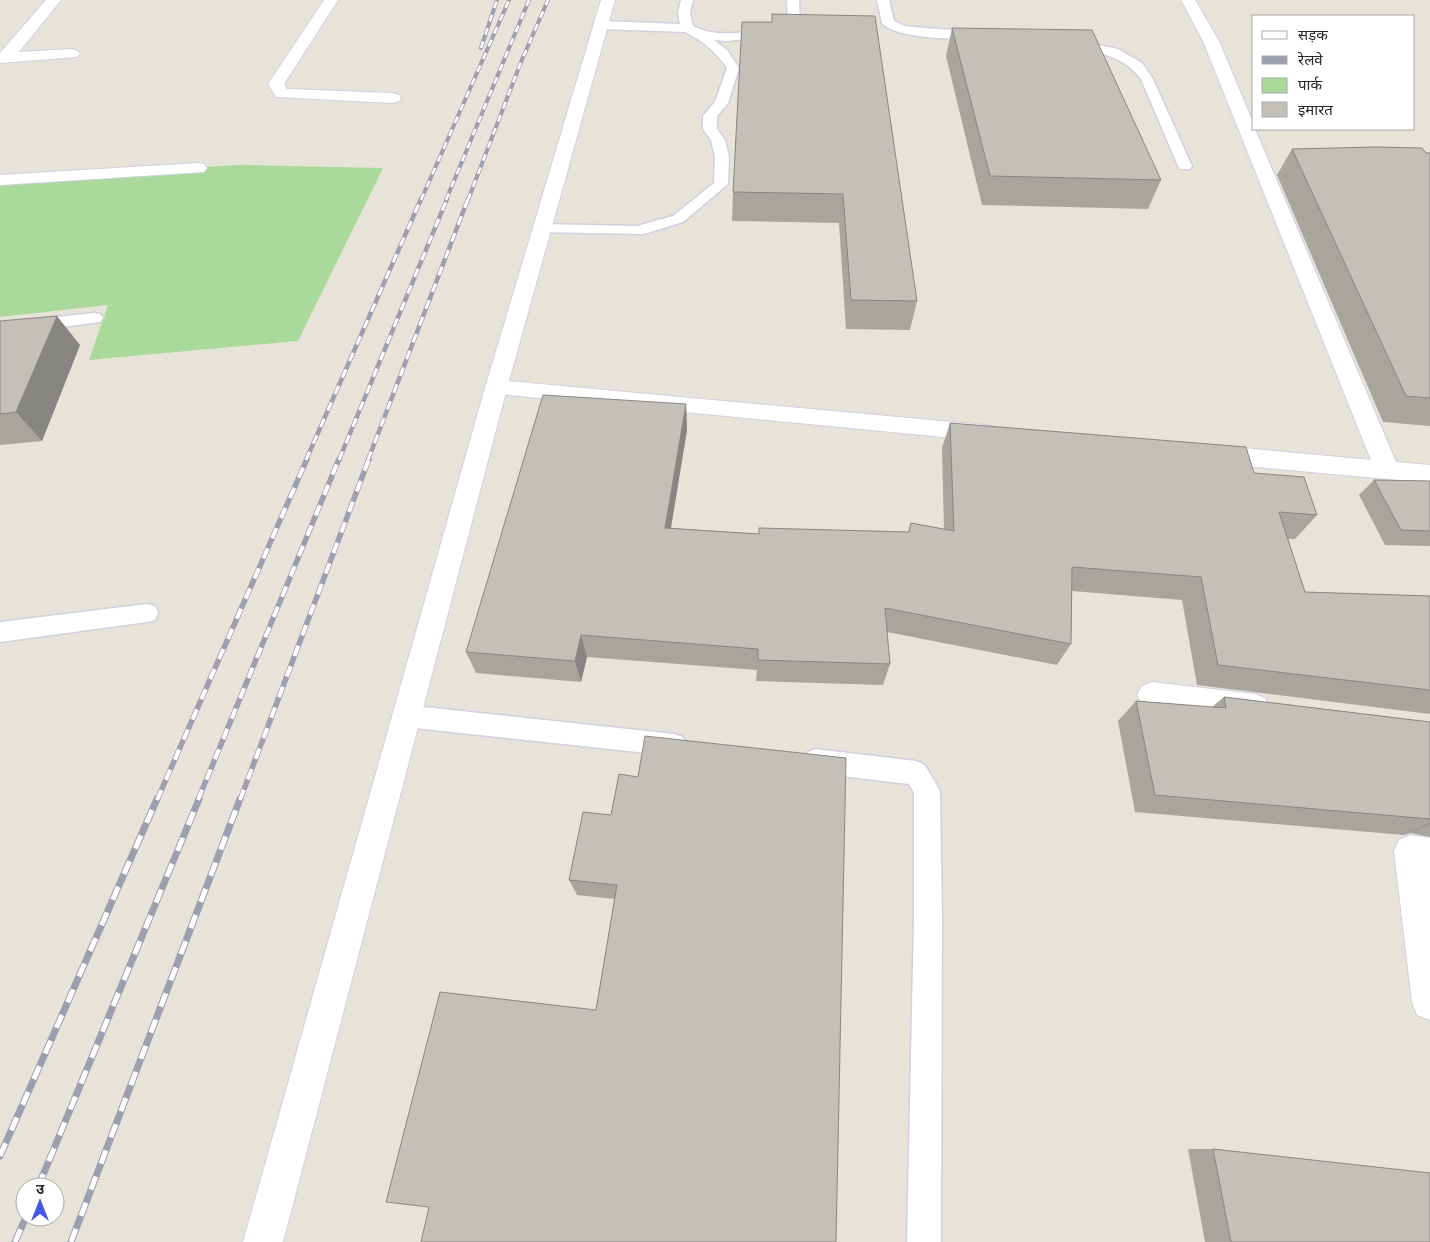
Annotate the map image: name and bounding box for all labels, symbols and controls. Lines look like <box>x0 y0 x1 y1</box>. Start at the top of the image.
legend <box>1252 15 1415 130</box>
text: सड़क <box>1298 24 1328 45</box>
text: रेलवे <box>1297 49 1323 70</box>
text: पार्क <box>1298 74 1322 95</box>
text: इमारत <box>1298 99 1333 120</box>
north arrow <box>15 1177 65 1227</box>
text: उ <box>36 1180 45 1198</box>

